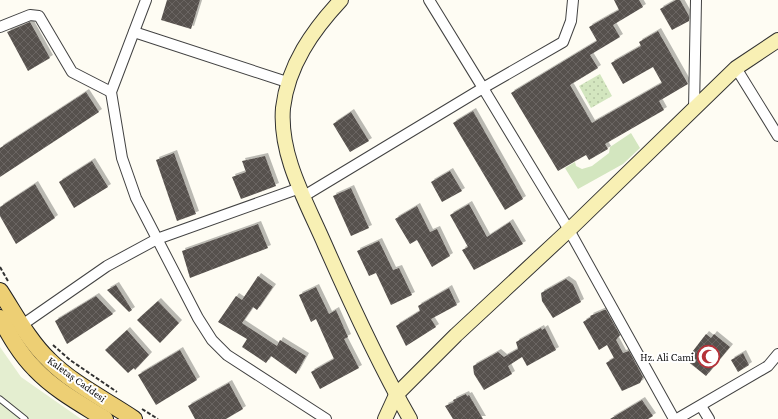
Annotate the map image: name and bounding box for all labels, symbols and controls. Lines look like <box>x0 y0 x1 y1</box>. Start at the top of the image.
mosque icon: Hz. Ali Cami <box>696 344 722 370</box>
place label: Hz. Ali Cami <box>640 351 694 363</box>
street label: Kaletaş Caddesi <box>45 354 109 405</box>

